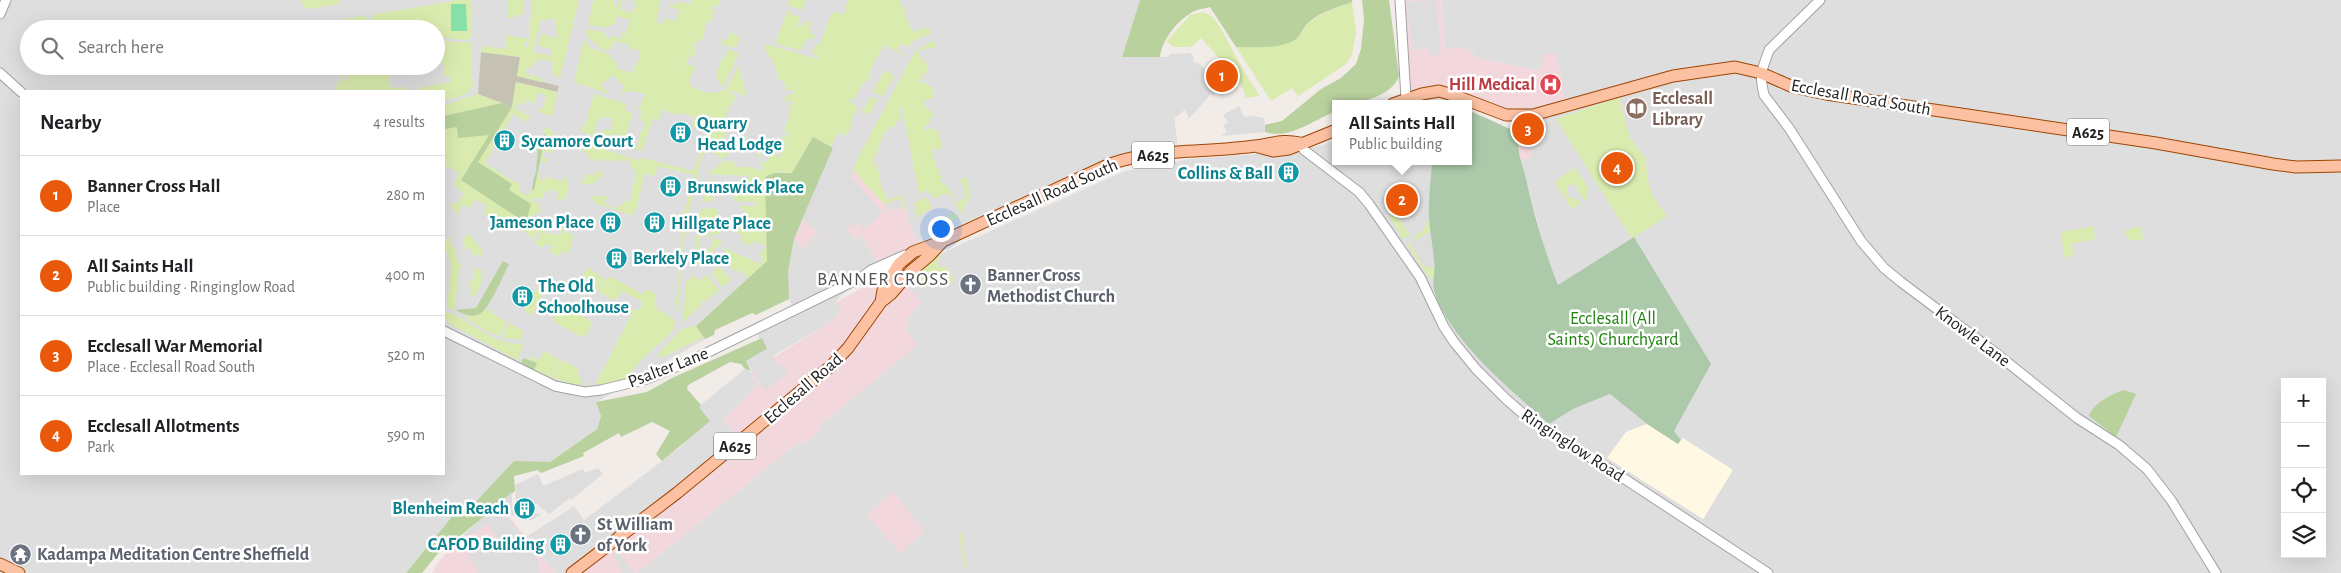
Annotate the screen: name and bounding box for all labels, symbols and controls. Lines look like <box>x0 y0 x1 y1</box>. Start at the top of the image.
search box <box>20 20 445 75</box>
icon: search <box>38 34 66 62</box>
text: Search here <box>78 38 164 57</box>
pin: 1 <box>1206 57 1238 95</box>
hospital icon: Hill Medical <box>1539 72 1563 96</box>
place label: Hill Medical <box>1449 76 1535 94</box>
street label: Ecclesall Road South <box>1789 77 1932 119</box>
place label: Ecclesall Library <box>1652 90 1713 129</box>
library icon: Ecclesall Library <box>1624 96 1648 120</box>
popup <box>1332 100 1472 165</box>
pin: 3 <box>1512 110 1544 148</box>
text: Nearby <box>40 112 101 133</box>
text: 4 results <box>373 114 425 130</box>
text: All Saints Hall <box>1349 114 1455 133</box>
place label: Quarry Head Lodge <box>697 115 782 154</box>
road number: A625 <box>2067 118 2109 146</box>
building icon: Quarry Head Lodge <box>669 121 693 145</box>
building icon: Sycamore Court <box>493 129 517 153</box>
place label: Sycamore Court <box>521 133 633 151</box>
text: Public building <box>1349 136 1442 152</box>
road number: A625 <box>1132 142 1174 168</box>
pin: 4 <box>1601 149 1633 187</box>
street label: Ecclesall Road South <box>984 156 1121 230</box>
building icon: Collins & Ball <box>1277 161 1301 185</box>
place label: Collins & Ball <box>1178 165 1273 183</box>
building icon: Brunswick Place <box>659 175 683 199</box>
text: Banner Cross Hall <box>87 177 221 196</box>
place label: Brunswick Place <box>687 179 804 197</box>
pin: 2 <box>1386 181 1418 219</box>
text: 1 <box>53 187 59 203</box>
text: 280 m <box>386 187 425 203</box>
text: Place <box>87 199 120 215</box>
building icon: Jameson Place <box>598 210 622 234</box>
building icon: Hillgate Place <box>643 211 667 235</box>
place label: Jameson Place <box>490 214 594 232</box>
place label: Hillgate Place <box>671 215 771 233</box>
your location <box>928 216 954 242</box>
building icon: Berkely Place <box>605 246 629 270</box>
place label: Berkely Place <box>633 250 729 268</box>
text: All Saints Hall <box>87 257 193 276</box>
text: 2 <box>52 267 60 283</box>
text: 400 m <box>385 267 425 283</box>
place label: Banner Cross Methodist Church <box>987 267 1115 306</box>
district label: BANNER CROSS <box>817 270 949 289</box>
church icon: Banner Cross Methodist Church <box>959 273 983 297</box>
place label: The Old Schoolhouse <box>538 278 629 317</box>
text: Public building · Ringinglow Road <box>87 279 295 295</box>
building icon: The Old Schoolhouse <box>510 284 534 308</box>
street label: Knowle Lane <box>1932 303 2013 371</box>
park label: Ecclesall (All Saints) Churchyard <box>1547 310 1679 349</box>
text: Ecclesall War Memorial <box>87 337 263 356</box>
street label: Psalter Lane <box>626 344 711 391</box>
text: 3 <box>53 347 59 363</box>
text: 520 m <box>387 347 425 363</box>
street label: Ecclesall Road <box>761 350 846 428</box>
text: Place · Ecclesall Road South <box>87 359 255 375</box>
map controls <box>2281 378 2326 558</box>
button: + <box>2281 378 2326 423</box>
street label: Ringinglow Road <box>1518 406 1627 486</box>
text: Ecclesall Allotments <box>87 417 240 436</box>
button: − <box>2281 423 2326 468</box>
text: 4 <box>52 427 60 443</box>
text: 590 m <box>387 427 425 443</box>
road number: A625 <box>714 432 756 460</box>
text: Park <box>87 439 115 455</box>
button: locate <box>2281 468 2326 513</box>
building icon: Blenheim Reach <box>513 496 537 520</box>
place label: Blenheim Reach <box>392 500 509 518</box>
button: layers <box>2281 513 2326 558</box>
place label: St William of York <box>597 516 673 555</box>
church icon: St William of York <box>569 522 593 546</box>
building icon: CAFOD Building <box>548 532 572 556</box>
place label: CAFOD Building <box>428 536 545 554</box>
temple icon: Kadampa Meditation Centre Sheffield <box>9 542 33 566</box>
place label: Kadampa Meditation Centre Sheffield <box>37 546 310 564</box>

